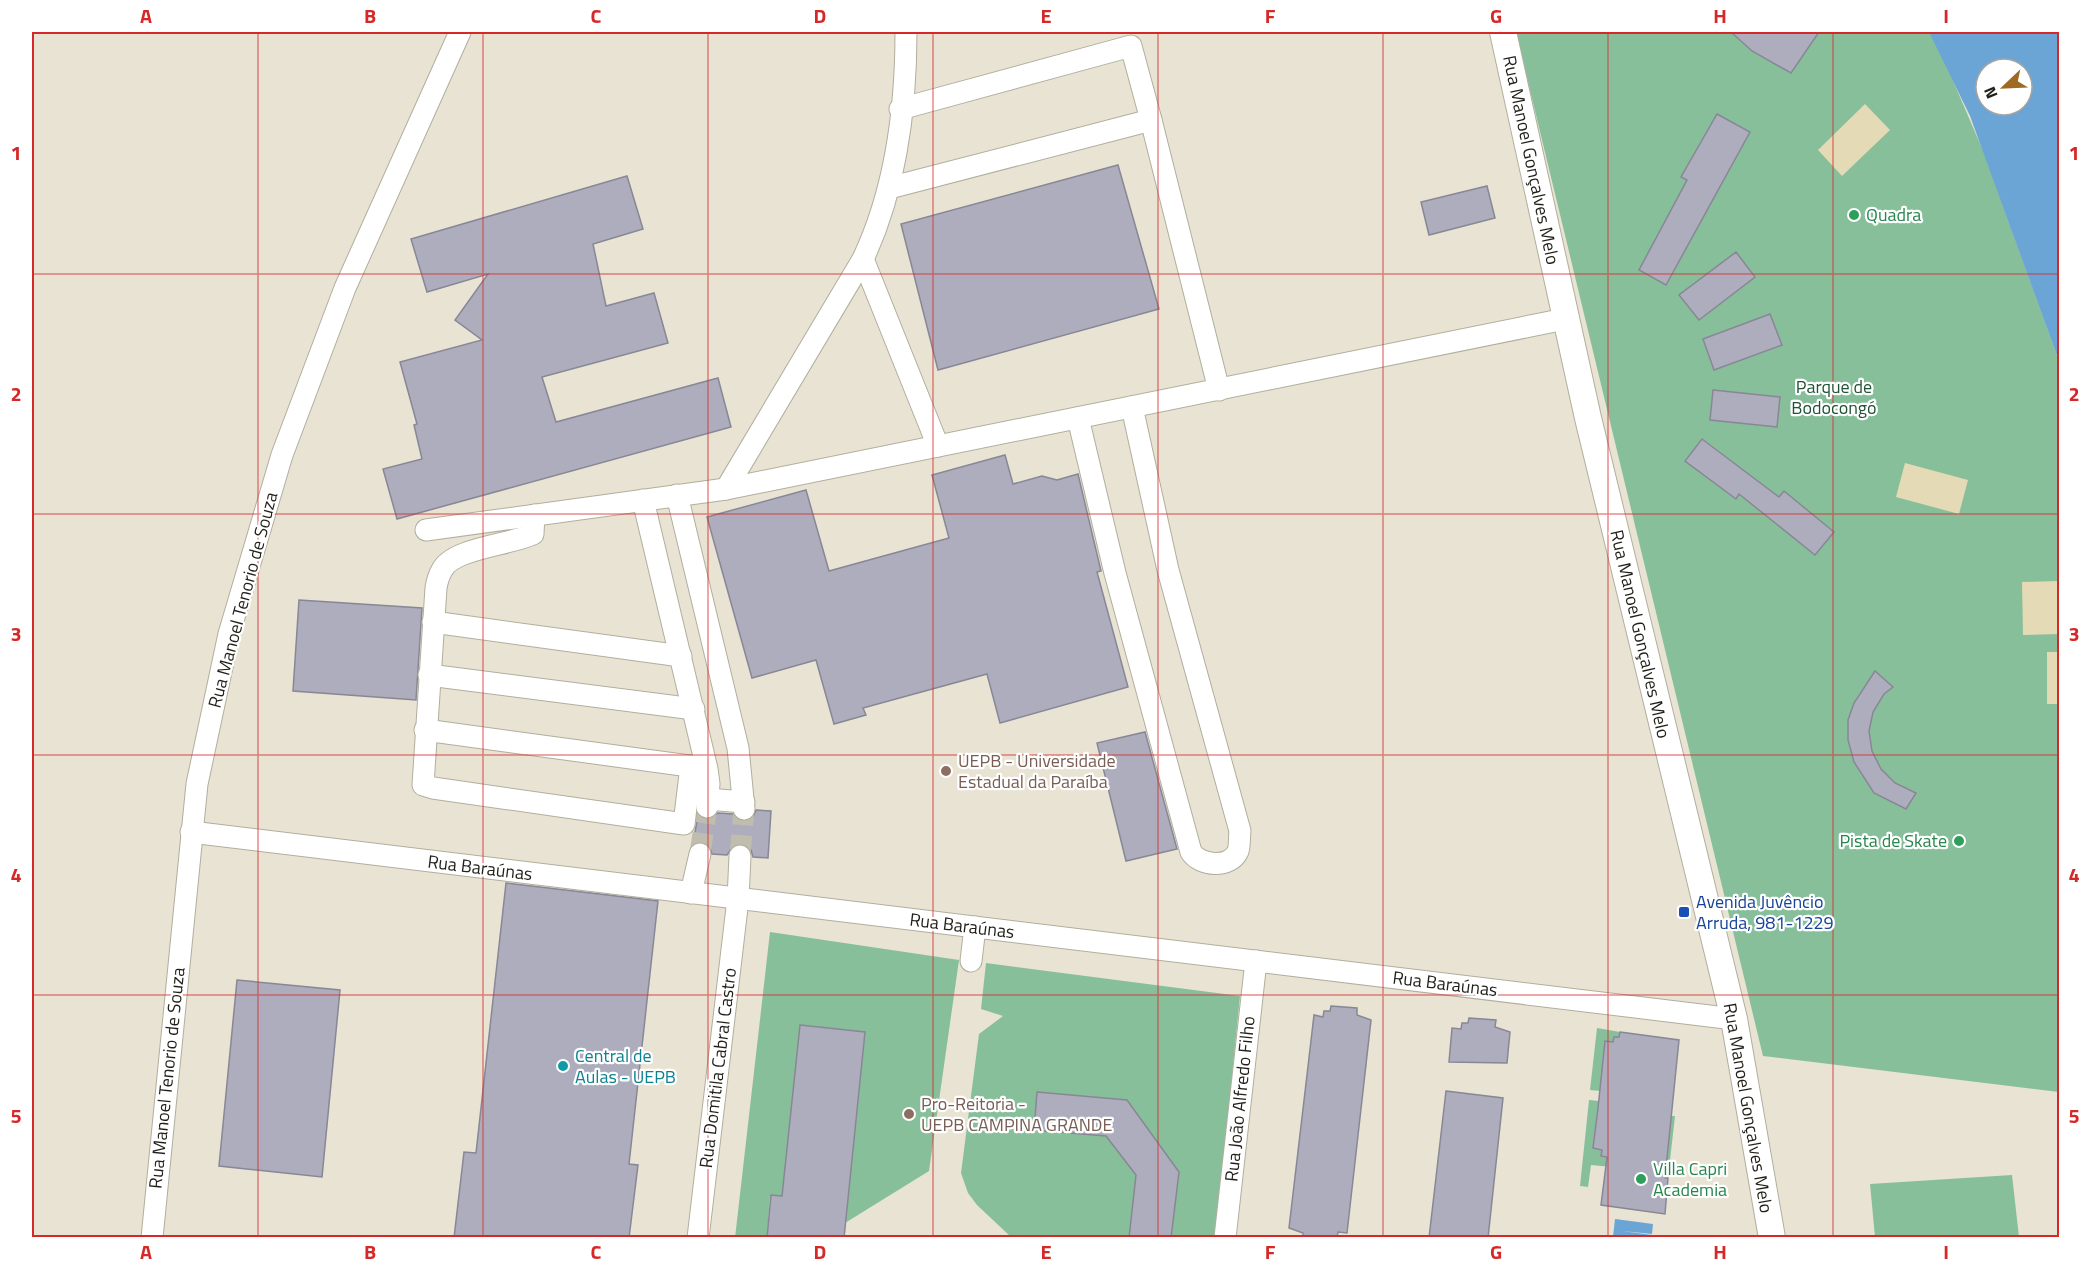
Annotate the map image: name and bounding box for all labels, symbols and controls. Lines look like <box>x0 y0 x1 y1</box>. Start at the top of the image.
text: A <box>140 0 152 31</box>
text: B <box>364 0 376 31</box>
text: C <box>591 0 602 31</box>
text: D <box>814 0 826 31</box>
text: E <box>1040 0 1052 31</box>
text: F <box>1265 0 1276 31</box>
text: G <box>1490 0 1502 31</box>
text: H <box>1713 0 1727 31</box>
text: I <box>1943 0 1949 31</box>
street label: Rua Manoel Gonçalves Melo <box>1496 53 1567 267</box>
north arrow <box>1974 57 2034 117</box>
text: N <box>1977 83 2003 103</box>
text: 1 <box>10 137 22 168</box>
text: 1 <box>2068 137 2080 168</box>
place label: Quadra <box>1866 201 1921 228</box>
marker: Quadra <box>1847 208 1861 222</box>
park label: Parque de Bodocongó <box>1791 373 1877 421</box>
text: 2 <box>10 378 22 409</box>
text: 2 <box>2068 378 2080 409</box>
street label: Rua Manoel Tenorio de Souza <box>201 489 284 711</box>
street label: Rua Manoel Gonçalves Melo <box>1603 527 1678 741</box>
text: 3 <box>10 618 22 649</box>
text: 3 <box>2068 618 2080 649</box>
place label: UEPB - Universidade Estadual da Paraíba <box>958 747 1116 795</box>
marker: UEPB - Universidade Estadual da Paraíba <box>939 764 953 778</box>
place label: Pista de Skate <box>1839 827 1947 854</box>
marker: Pista de Skate <box>1952 834 1966 848</box>
street label: Rua Baraúnas <box>426 848 534 887</box>
text: 4 <box>10 859 22 890</box>
text: 4 <box>2068 859 2080 890</box>
place label: Avenida Juvêncio Arruda, 981-1229 <box>1696 888 1834 936</box>
marker: Avenida Juvêncio Arruda, 981-1229 <box>1677 905 1691 919</box>
street label: Rua Baraúnas <box>908 906 1016 945</box>
street label: Rua Baraúnas <box>1391 964 1499 1003</box>
street label: Rua Manoel Tenorio de Souza <box>141 966 192 1190</box>
street label: Rua Domitila Cabral Castro <box>692 966 743 1170</box>
street label: Rua Manoel Gonçalves Melo <box>1717 1001 1780 1215</box>
street label: Rua João Alfredo Filho <box>1217 1015 1262 1183</box>
place label: Central de Aulas - UEPB <box>575 1042 676 1090</box>
marker: Central de Aulas - UEPB <box>556 1059 570 1073</box>
place label: Pro-Reitoria - UEPB CAMPINA GRANDE <box>921 1090 1112 1138</box>
text: 5 <box>10 1100 22 1131</box>
text: 5 <box>2068 1100 2080 1131</box>
marker: Pro-Reitoria - UEPB CAMPINA GRANDE <box>902 1107 916 1121</box>
place label: Villa Capri Academia <box>1653 1155 1727 1203</box>
marker: Villa Capri Academia <box>1634 1172 1648 1186</box>
text: A <box>140 1236 152 1267</box>
text: B <box>364 1236 376 1267</box>
text: C <box>591 1236 602 1267</box>
text: D <box>814 1236 826 1267</box>
text: E <box>1040 1236 1052 1267</box>
text: F <box>1265 1236 1276 1267</box>
text: G <box>1490 1236 1502 1267</box>
text: H <box>1713 1236 1727 1267</box>
text: I <box>1943 1236 1949 1267</box>

